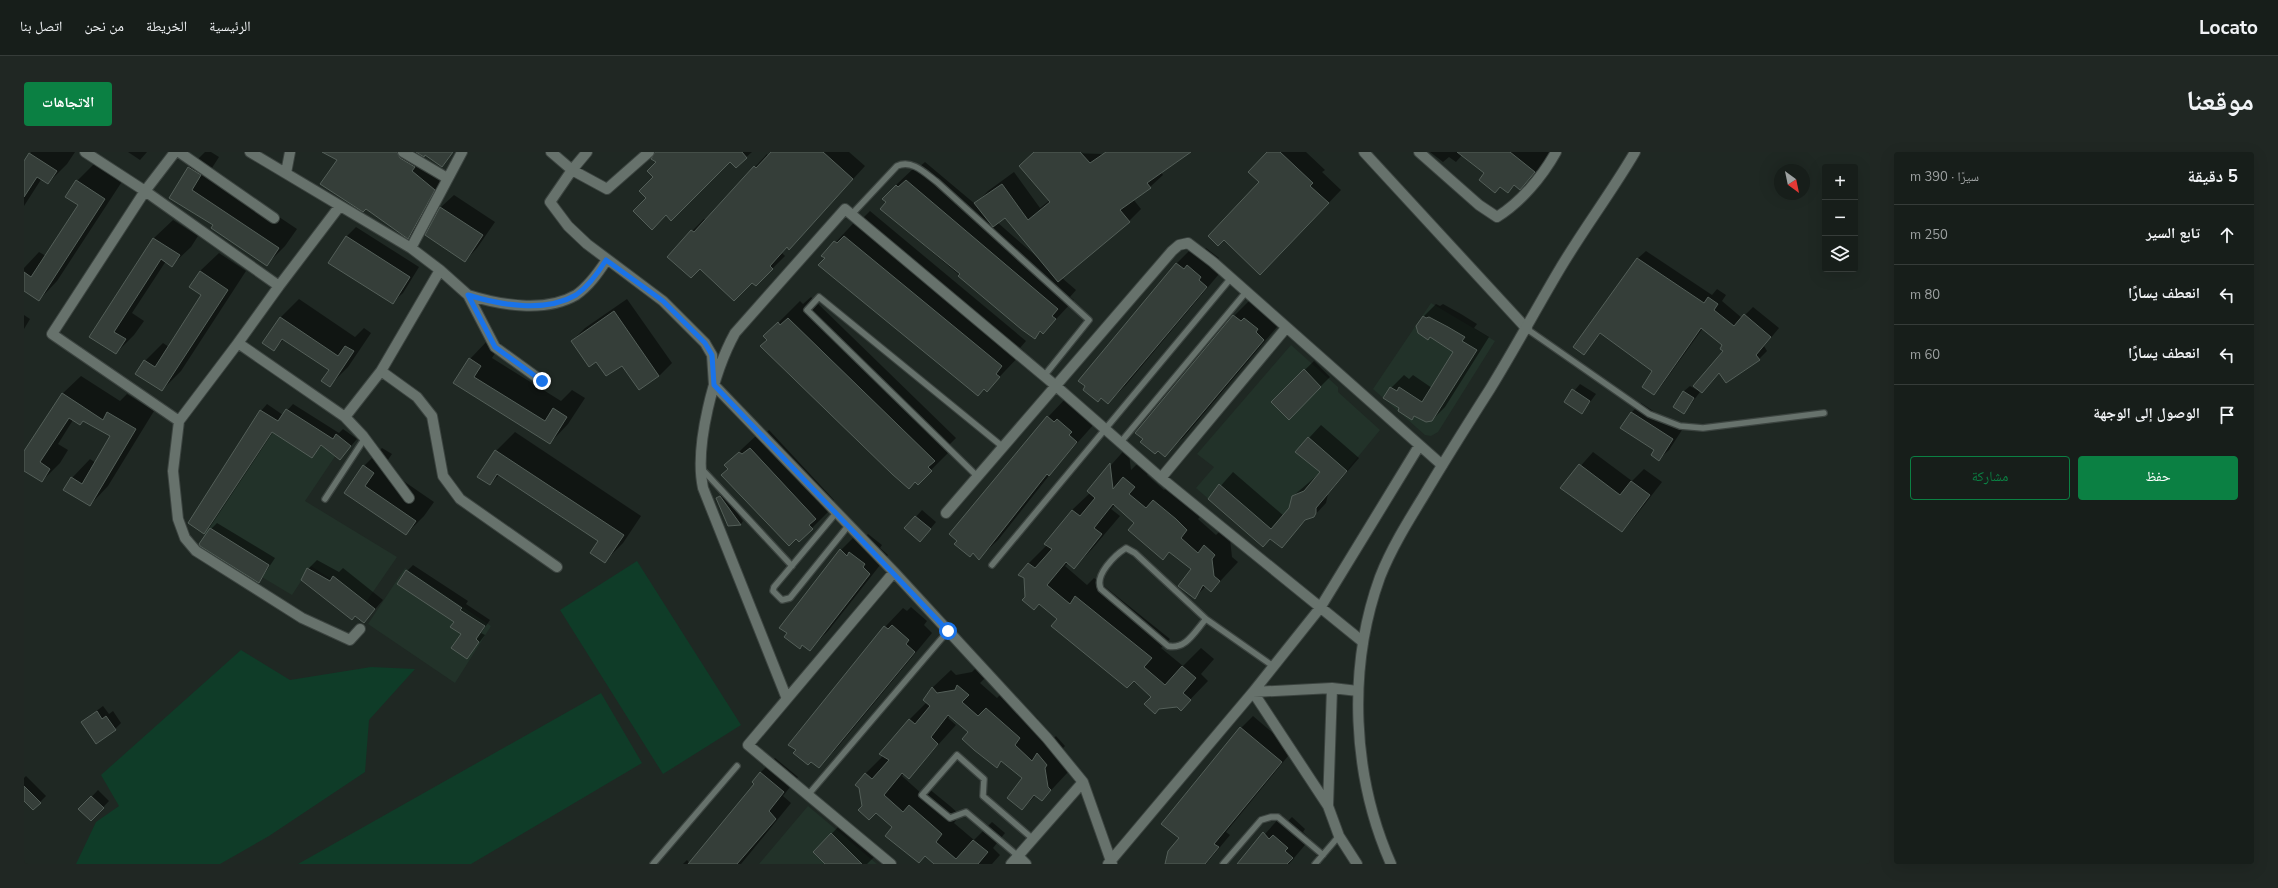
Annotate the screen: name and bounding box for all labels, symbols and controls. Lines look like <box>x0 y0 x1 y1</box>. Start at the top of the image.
text: Locato <box>2199 15 2258 41</box>
text: اتصل بنا <box>20 17 62 36</box>
text: من نحن <box>84 17 124 36</box>
text: الخريطة <box>146 17 187 36</box>
text: الرئيسية <box>209 17 251 36</box>
button: الاتجاهات <box>24 82 112 126</box>
text: موقعنا <box>2186 82 2254 120</box>
north arrow <box>1774 164 1810 200</box>
map controls <box>1822 164 1858 272</box>
button: + <box>1822 164 1858 200</box>
text: 5 دقيقة <box>2188 165 2238 188</box>
text: سيرًا · 390 m <box>1910 168 1979 186</box>
button: − <box>1822 200 1858 236</box>
text: تابع السير <box>2146 223 2200 243</box>
icon: ahead <box>2216 224 2238 246</box>
text: 250 m <box>1910 226 1948 244</box>
button: layers <box>1822 236 1858 272</box>
text: انعطف يسارًا <box>2128 283 2200 303</box>
icon: left <box>2216 284 2238 306</box>
text: 80 m <box>1910 286 1940 304</box>
text: انعطف يسارًا <box>2128 343 2200 363</box>
icon: left <box>2216 344 2238 366</box>
text: 60 m <box>1910 346 1940 364</box>
route end <box>533 372 551 390</box>
text: الوصول إلى الوجهة <box>2093 403 2200 423</box>
icon: arrive <box>2216 404 2238 426</box>
button: مشاركة <box>1910 456 2070 500</box>
button: حفظ <box>2078 456 2238 500</box>
route start <box>939 622 957 640</box>

